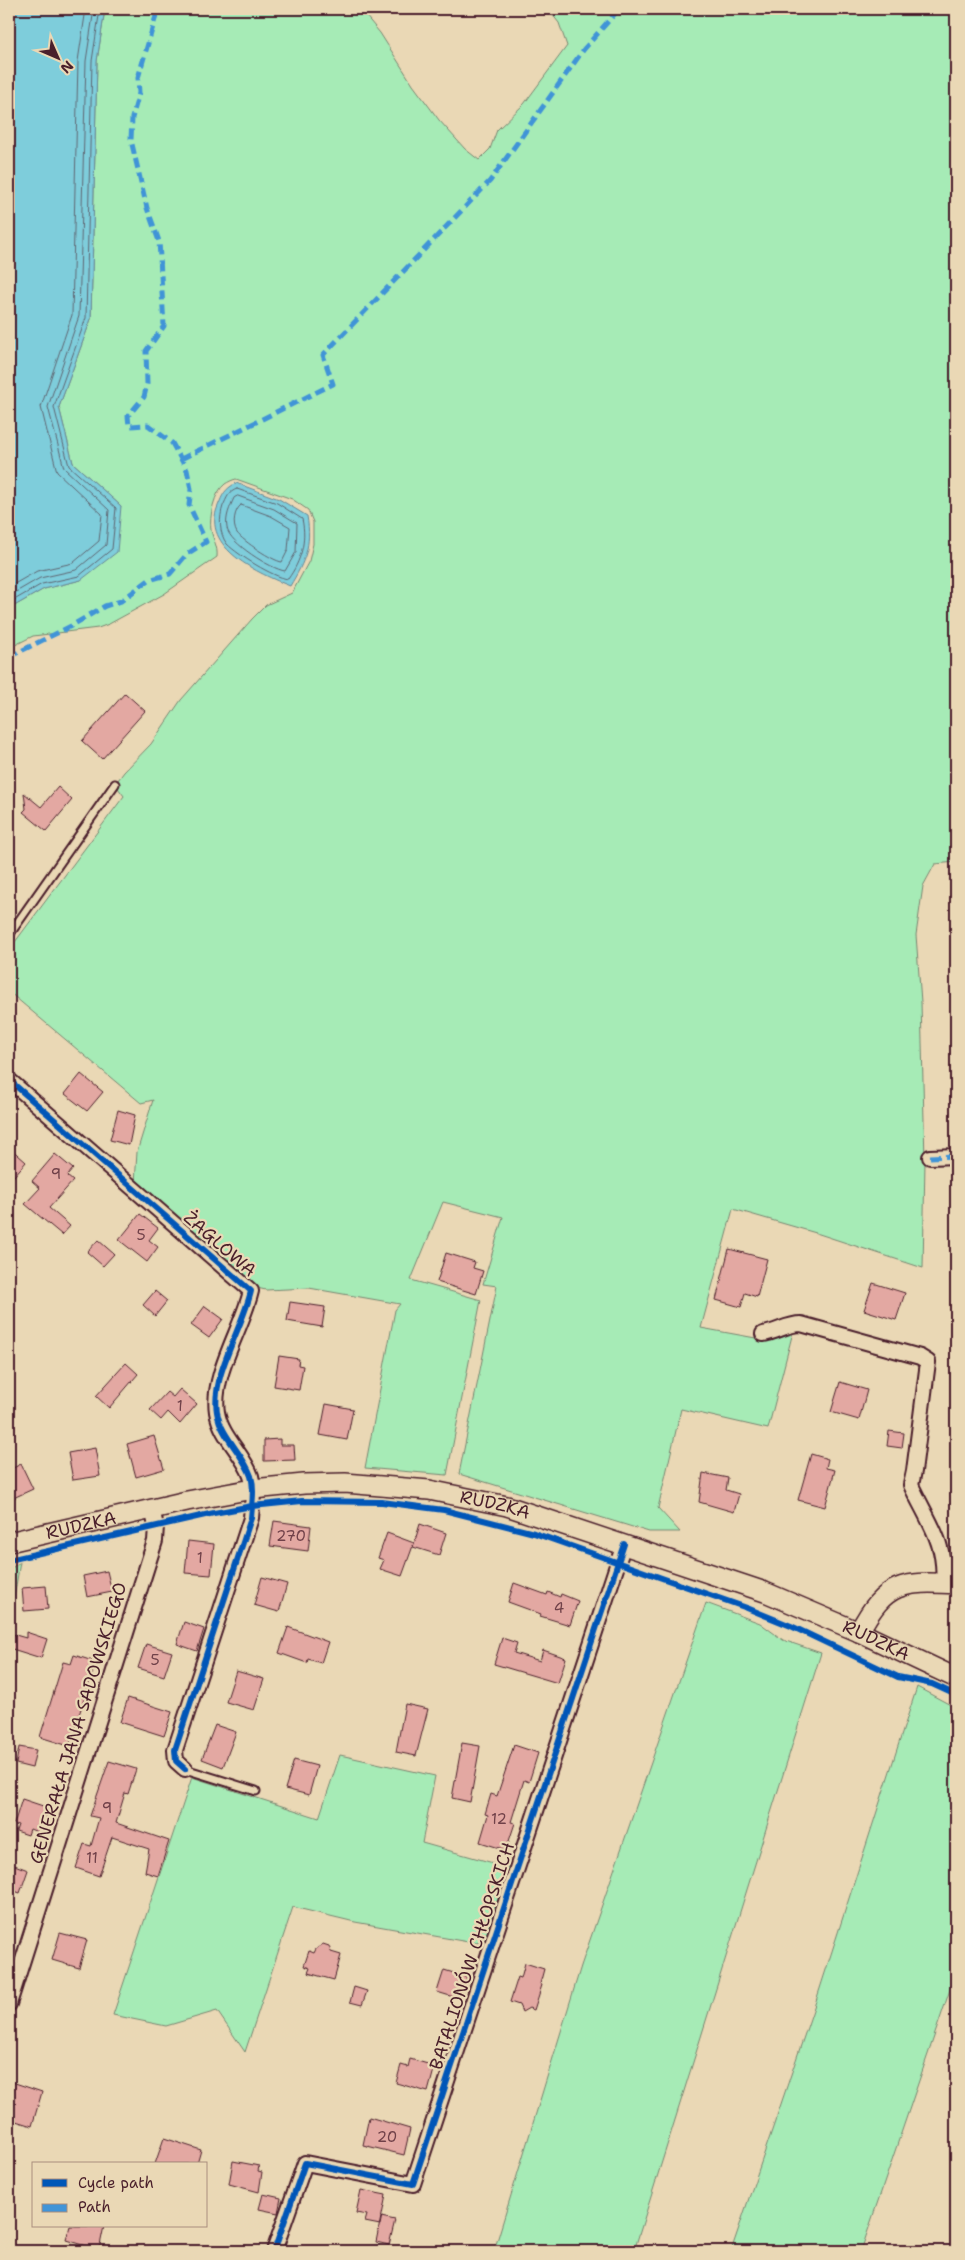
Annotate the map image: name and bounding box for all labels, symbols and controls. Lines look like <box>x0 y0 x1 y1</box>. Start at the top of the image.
north arrow <box>32 32 82 82</box>
text: N <box>57 57 77 77</box>
house number: 9 <box>51 1164 61 1184</box>
street label: ŻAGLOWA <box>179 1206 261 1282</box>
house number: 5 <box>136 1225 146 1245</box>
house number: 1 <box>177 1396 183 1416</box>
street label: RUDZKA <box>458 1485 533 1525</box>
street label: RUDZKA <box>44 1506 119 1545</box>
house number: 270 <box>276 1526 306 1546</box>
house number: 1 <box>197 1548 203 1568</box>
street label: GENERAŁA JANA SADOWSKIEGO <box>24 1579 132 1867</box>
house number: 4 <box>554 1598 564 1618</box>
street label: RUDZKA <box>839 1614 914 1666</box>
house number: 5 <box>150 1650 160 1670</box>
house number: 9 <box>102 1798 112 1818</box>
house number: 12 <box>491 1809 507 1829</box>
street label: BATALIONÓW CHŁOPSKICH <box>424 1839 520 2073</box>
house number: 11 <box>86 1848 98 1868</box>
house number: 20 <box>377 2127 397 2147</box>
legend <box>32 2162 208 2228</box>
text: Cycle path <box>78 2173 154 2193</box>
text: Path <box>78 2197 111 2217</box>

